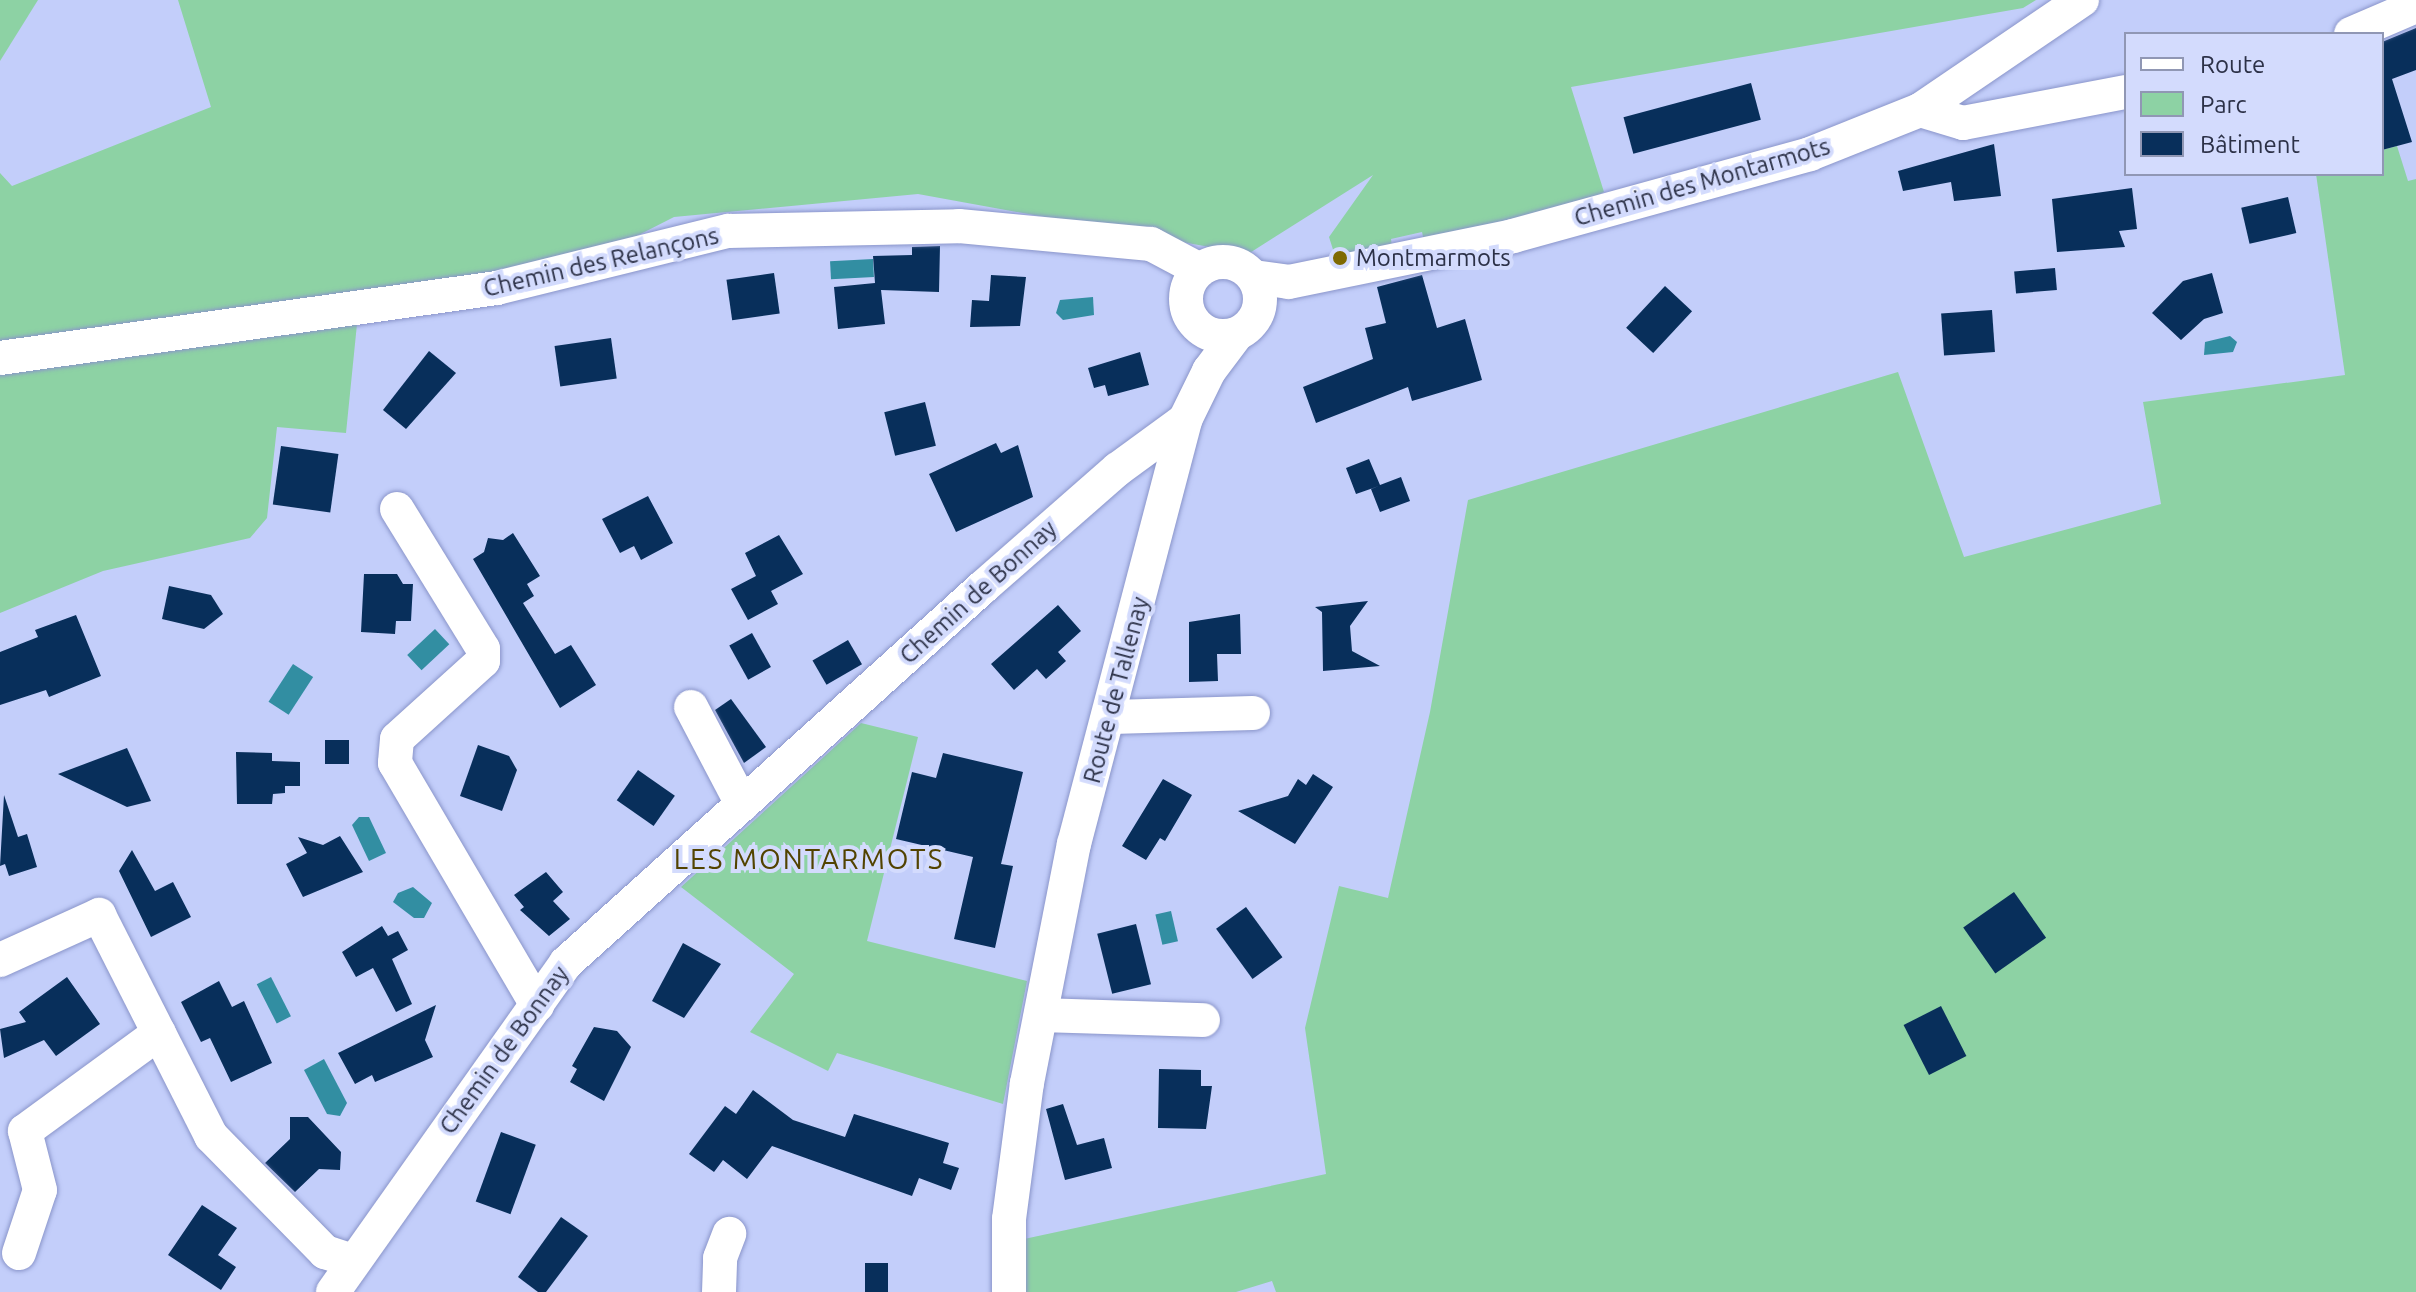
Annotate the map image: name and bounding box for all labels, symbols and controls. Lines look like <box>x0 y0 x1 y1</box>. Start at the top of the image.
legend <box>2124 32 2384 176</box>
text: Route <box>2200 51 2265 78</box>
text: Parc <box>2200 91 2247 118</box>
text: Bâtiment <box>2200 131 2300 158</box>
street label: Chemin des Montarmots <box>1571 132 1833 232</box>
street label: Chemin des Relançons <box>481 221 721 303</box>
place label: Montmarmots <box>1356 244 1511 272</box>
marker: Montmarmots <box>1331 249 1349 267</box>
street label: Chemin de Bonnay <box>894 514 1062 670</box>
street label: Route de Tallenay <box>1077 594 1155 786</box>
district label: LES MONTARMOTS <box>674 842 944 876</box>
street label: Chemin de Bonnay <box>433 960 575 1140</box>

